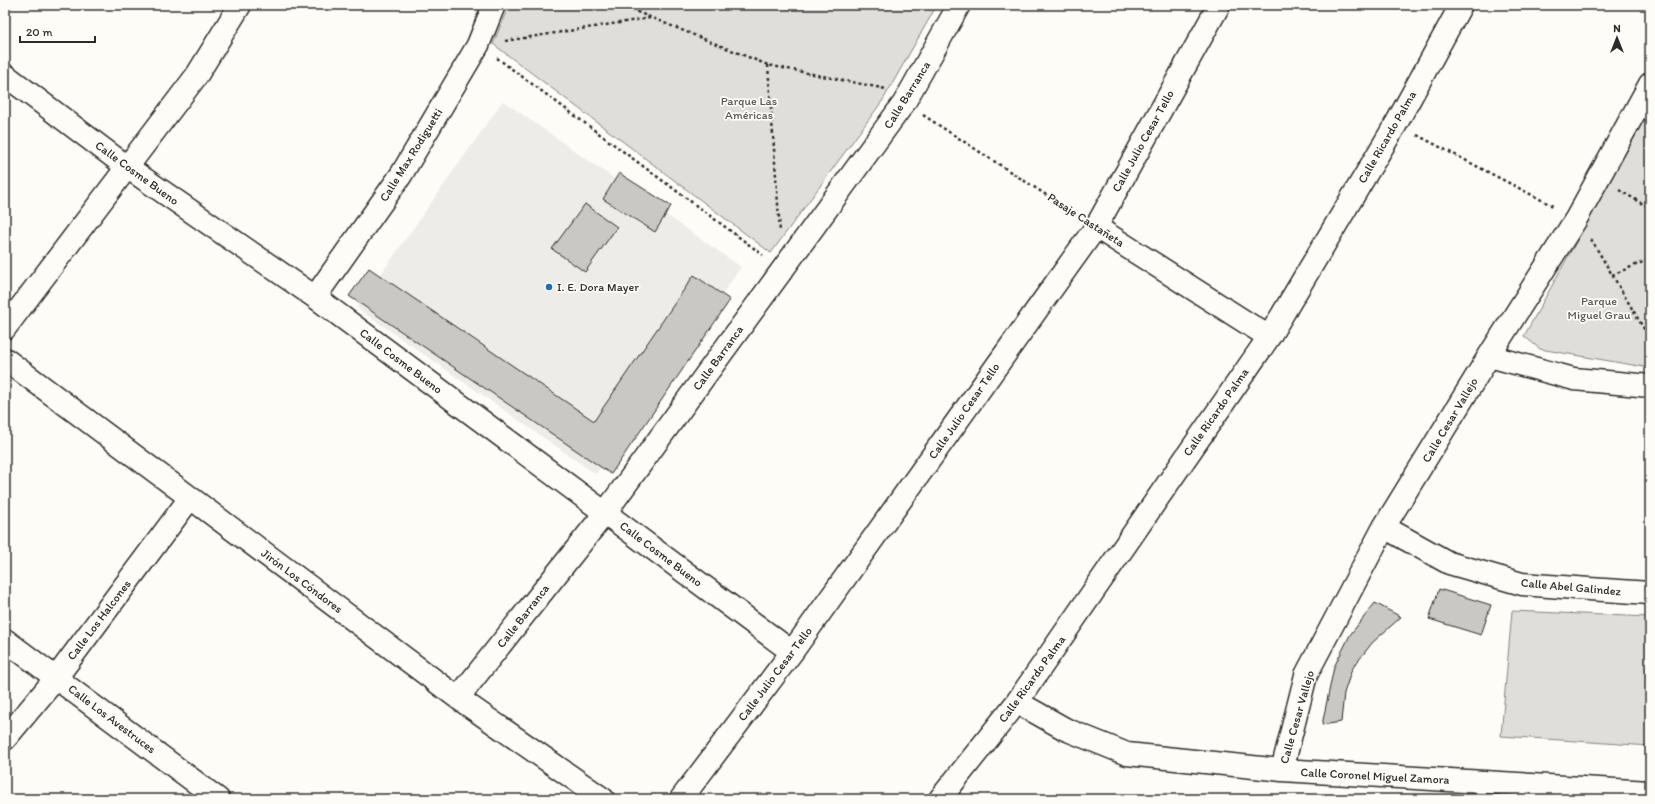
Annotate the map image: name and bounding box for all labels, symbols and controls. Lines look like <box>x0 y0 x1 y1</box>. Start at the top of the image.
scale bar <box>20 18 95 44</box>
north arrow <box>1597 18 1637 58</box>
text: N <box>1613 22 1621 35</box>
text: 20 m <box>26 25 53 39</box>
street label: Calle Barranca <box>881 59 933 131</box>
street label: Calle Julio Cesar Tello <box>1109 88 1177 194</box>
street label: Calle Ricardo Palma <box>1355 88 1420 186</box>
park label: Parque Las Américas <box>721 94 777 122</box>
street label: Calle Max Rodiguetti <box>377 106 445 204</box>
street label: Calle Cosme Bueno <box>93 138 181 208</box>
street label: Pasaje Castañeta <box>1045 190 1128 250</box>
place label: I. E. Dora Mayer <box>557 280 639 294</box>
marker: I. E. Dora Mayer <box>544 282 554 292</box>
park label: Parque Miguel Grau <box>1568 294 1631 322</box>
street label: Calle Barranca <box>690 323 746 393</box>
street label: Calle Cosme Bueno <box>357 325 445 397</box>
street label: Calle Julio Cesar Tello <box>925 360 1003 462</box>
street label: Calle Ricardo Palma <box>1180 365 1252 459</box>
street label: Calle Cesar Vallejo <box>1419 375 1481 465</box>
street label: Calle Cosme Bueno <box>617 518 705 590</box>
street label: Jirón Los Cóndores <box>259 546 345 616</box>
street label: Calle Abel Galindez <box>1520 576 1622 598</box>
street label: Calle Los Halcones <box>64 577 134 663</box>
street label: Calle Barranca <box>494 581 552 651</box>
street label: Calle Julio Cesar Tello <box>735 624 815 724</box>
street label: Calle Ricardo Palma <box>996 632 1069 725</box>
street label: Calle Cesar Vallejo <box>1277 669 1317 765</box>
street label: Calle Los Avestruces <box>65 682 159 756</box>
street label: Calle Coronel Miguel Zamora <box>1300 765 1450 787</box>

